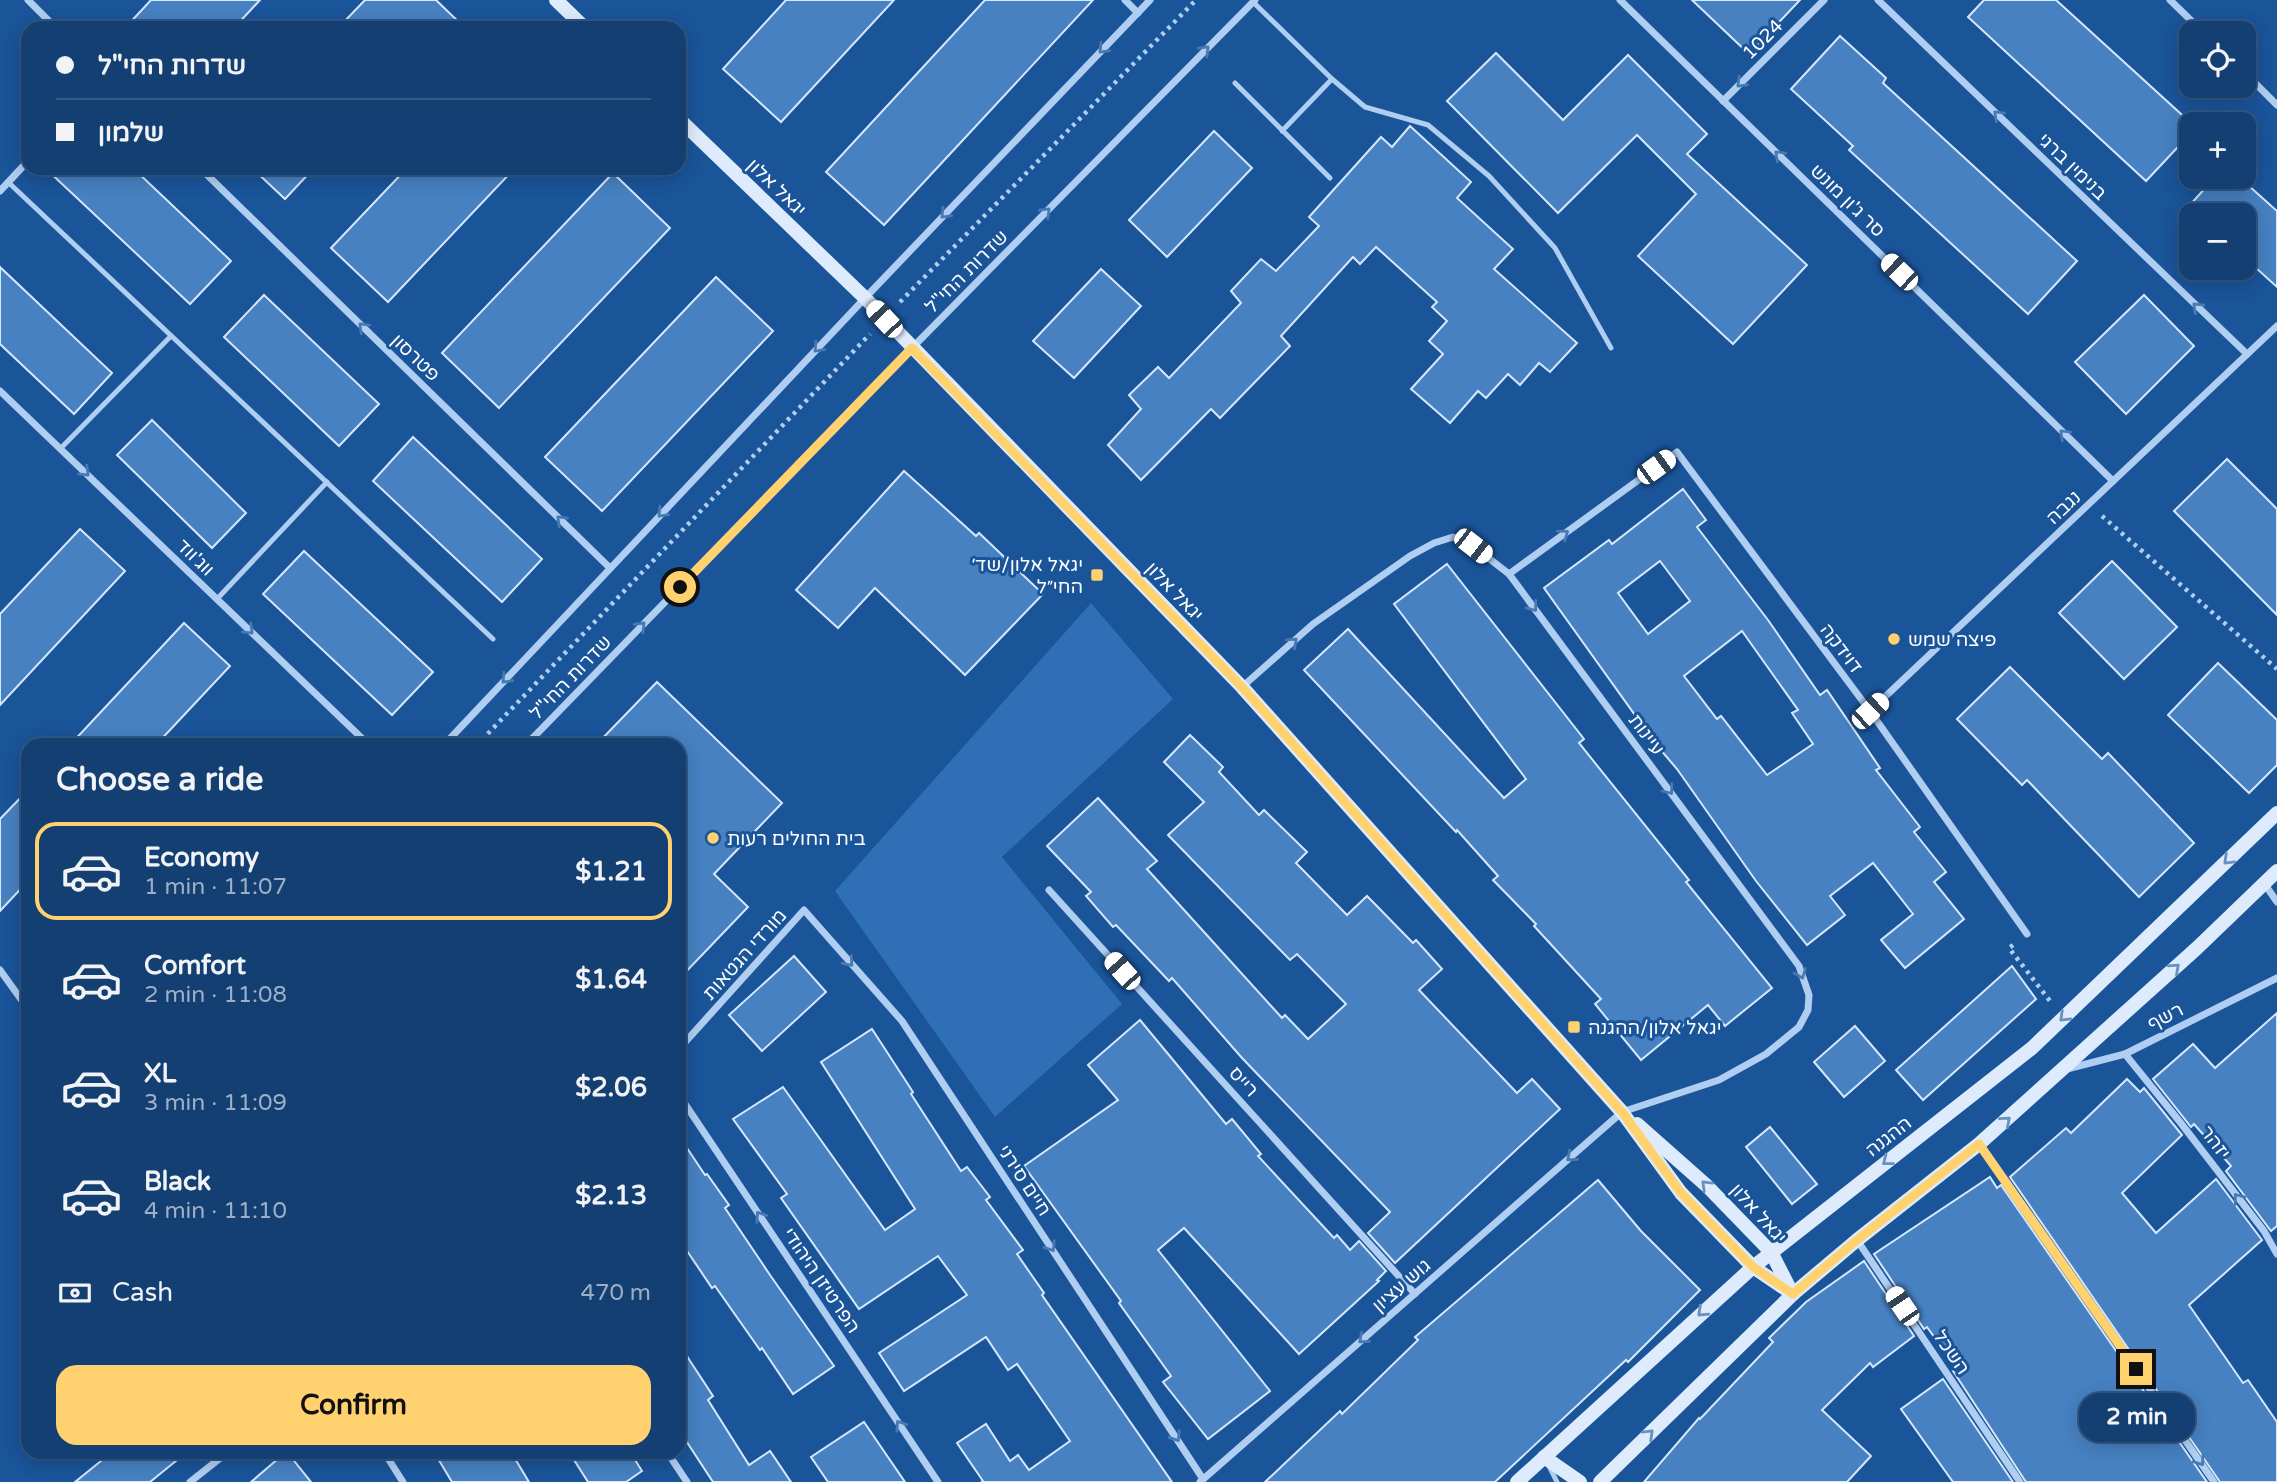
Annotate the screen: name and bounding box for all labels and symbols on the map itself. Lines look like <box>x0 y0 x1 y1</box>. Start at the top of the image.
street label: 1024 <box>1738 15 1787 64</box>
one-way arrow <box>1098 41 1111 54</box>
one-way arrow <box>1197 45 1210 58</box>
one-way arrow <box>1737 75 1749 87</box>
one-way arrow <box>1993 111 2006 124</box>
street label: בנימין ברגי <box>2033 129 2111 205</box>
one-way arrow <box>1774 150 1787 163</box>
street label: יגאל אלון <box>742 154 810 221</box>
street label: סר ג'ון מונש <box>1805 160 1889 242</box>
one-way arrow <box>941 206 954 219</box>
one-way arrow <box>1037 207 1050 220</box>
street label: שדרות החי"ל <box>921 226 1013 318</box>
car <box>1877 250 1922 294</box>
car <box>862 296 907 342</box>
one-way arrow <box>2193 302 2206 315</box>
one-way arrow <box>359 323 372 336</box>
street label: פטרסון <box>387 329 444 386</box>
one-way arrow <box>813 340 826 353</box>
one-way arrow <box>2059 429 2072 442</box>
car <box>1633 446 1680 488</box>
one-way arrow <box>77 464 90 477</box>
street label: נגבה <box>2042 486 2085 529</box>
one-way arrow <box>657 505 670 518</box>
one-way arrow <box>557 516 570 529</box>
car <box>1450 525 1497 567</box>
one-way arrow <box>1556 530 1569 542</box>
street label: ווג'ווד <box>172 535 219 581</box>
place label: יגאל אלון/שד׳ החי״ל <box>972 554 1083 598</box>
street label: יגאל אלון <box>1141 558 1208 626</box>
marker: יגאל אלון/שד׳ החי״ל <box>1089 567 1105 583</box>
route start <box>664 571 696 603</box>
one-way arrow <box>1525 599 1537 612</box>
street label: דוידקה <box>1815 619 1867 678</box>
one-way arrow <box>241 621 254 634</box>
one-way arrow <box>633 622 646 635</box>
place label: פיצה שמש <box>1908 629 1996 651</box>
street label: שדרות החי"ל <box>525 631 616 724</box>
marker: פיצה שמש <box>1886 631 1902 647</box>
one-way arrow <box>1285 638 1298 650</box>
one-way arrow <box>501 671 514 684</box>
car <box>1848 689 1893 733</box>
street label: עיינות <box>1624 710 1669 759</box>
one-way arrow <box>1660 782 1673 795</box>
place label: בית החולים רעות <box>727 828 866 850</box>
marker: בית החולים רעות <box>705 830 721 846</box>
one-way arrow <box>2223 851 2236 864</box>
street label: מורדי הגטאות <box>698 905 791 1005</box>
car <box>1101 948 1144 994</box>
one-way arrow <box>841 953 853 966</box>
one-way arrow <box>2167 964 2180 977</box>
one-way arrow <box>1793 967 1807 980</box>
street label: רשף <box>2144 999 2187 1035</box>
one-way arrow <box>2059 1009 2072 1022</box>
place label: יגאל אלון/ההגנה <box>1588 1017 1722 1039</box>
marker: יגאל אלון/ההגנה <box>1566 1019 1582 1035</box>
street label: רייס <box>1224 1062 1262 1101</box>
street label: ההגנה <box>1861 1112 1916 1161</box>
one-way arrow <box>1997 1116 2010 1129</box>
street label: יזהר <box>2196 1122 2235 1164</box>
street label: חיים סירני <box>993 1141 1055 1220</box>
one-way arrow <box>1566 1149 1579 1161</box>
one-way arrow <box>1883 1152 1895 1165</box>
street label: יגאל אלון <box>1726 1179 1791 1248</box>
one-way arrow <box>1702 1181 1715 1194</box>
one-way arrow <box>2234 1193 2247 1205</box>
one-way arrow <box>756 1211 768 1224</box>
street label: הפרטיזן היהודי <box>778 1224 864 1337</box>
one-way arrow <box>1042 1239 1055 1252</box>
street label: גוש עציון <box>1368 1254 1435 1317</box>
car <box>1882 1283 1923 1329</box>
one-way arrow <box>1697 1304 1710 1317</box>
street label: השכל <box>1928 1326 1974 1379</box>
one-way arrow <box>1358 1331 1371 1343</box>
route end <box>2120 1353 2152 1385</box>
callout: 2 min <box>2078 1394 2194 1442</box>
one-way arrow <box>896 1420 908 1433</box>
one-way arrow <box>1168 1429 1180 1442</box>
one-way arrow <box>1641 1430 1654 1443</box>
one-way arrow <box>2192 1453 2204 1466</box>

